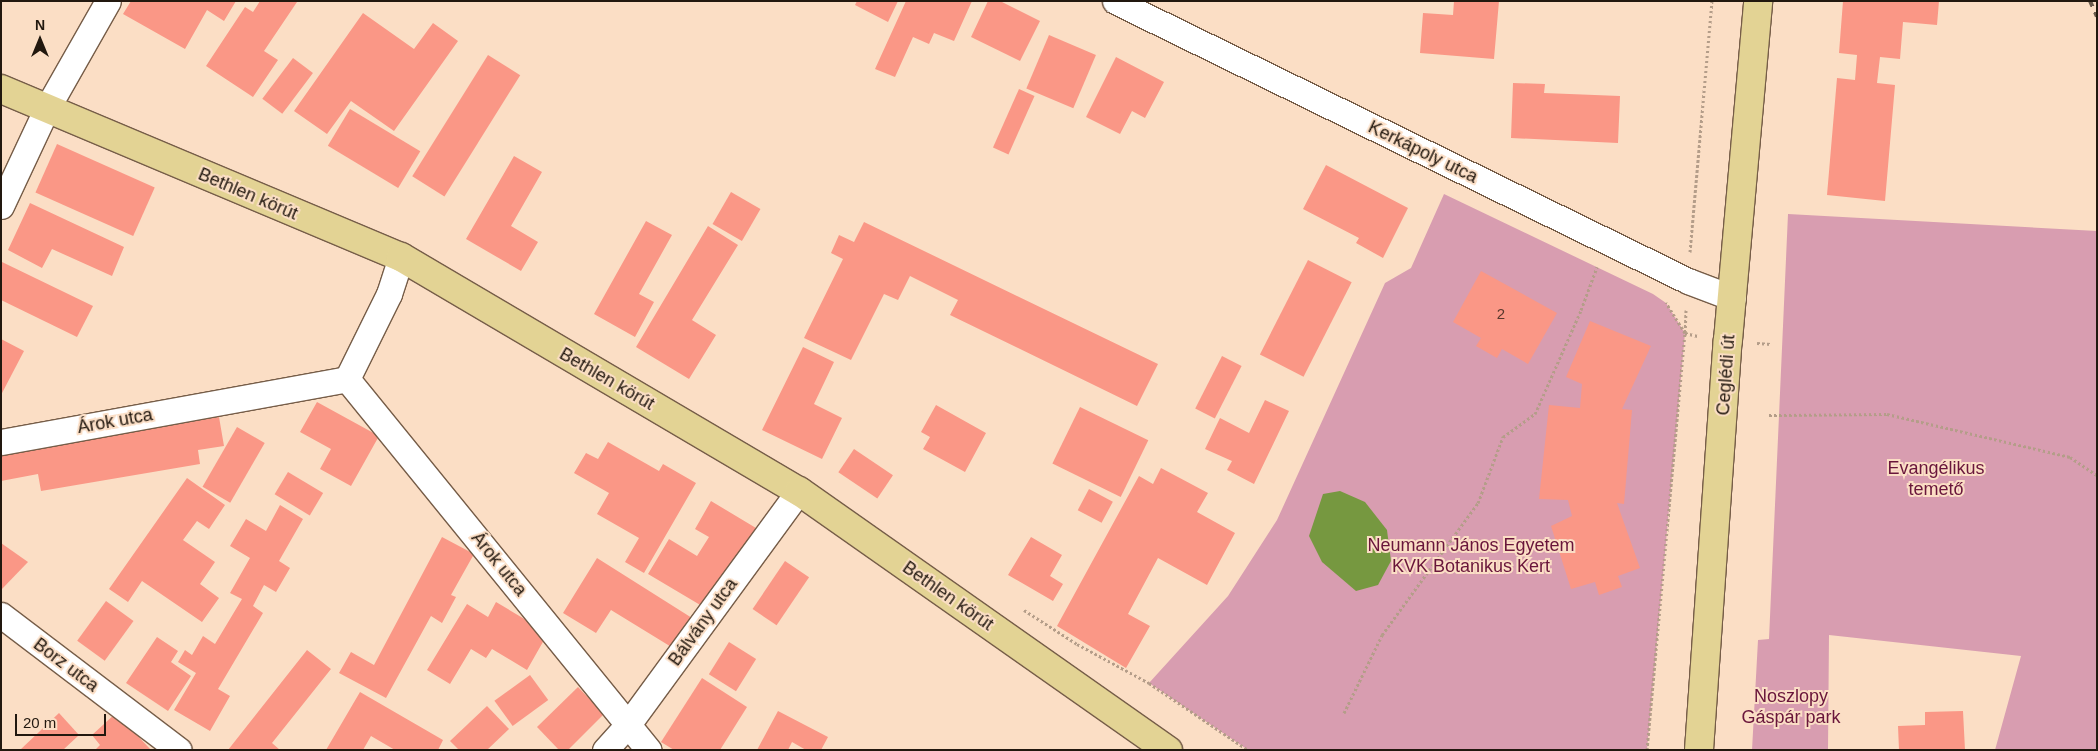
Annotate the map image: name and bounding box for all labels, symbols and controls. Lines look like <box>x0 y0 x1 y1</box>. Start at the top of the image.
north arrow <box>15 15 65 65</box>
text: N <box>35 17 45 33</box>
street label: Kerkápoly utca <box>1365 116 1481 188</box>
street label: Bethlen körút <box>195 163 301 225</box>
house number: 2 <box>1497 305 1505 323</box>
street label: Ceglédi út <box>1712 334 1740 416</box>
street label: Bethlen körút <box>556 343 658 415</box>
street label: Árok utca <box>76 404 154 438</box>
park label: Evangélikus temető <box>1887 458 1985 500</box>
street label: Árok utca <box>467 528 531 600</box>
park label: Neumann János Egyetem KVK Botanikus Kert <box>1367 535 1575 578</box>
street label: Bethlen körút <box>898 557 998 635</box>
street label: Bálvány utca <box>664 574 742 670</box>
street label: Borz utca <box>29 633 103 697</box>
park label: Noszlopy Gáspár park <box>1741 686 1841 729</box>
scale bar <box>18 704 109 736</box>
text: 20 m <box>23 714 56 731</box>

